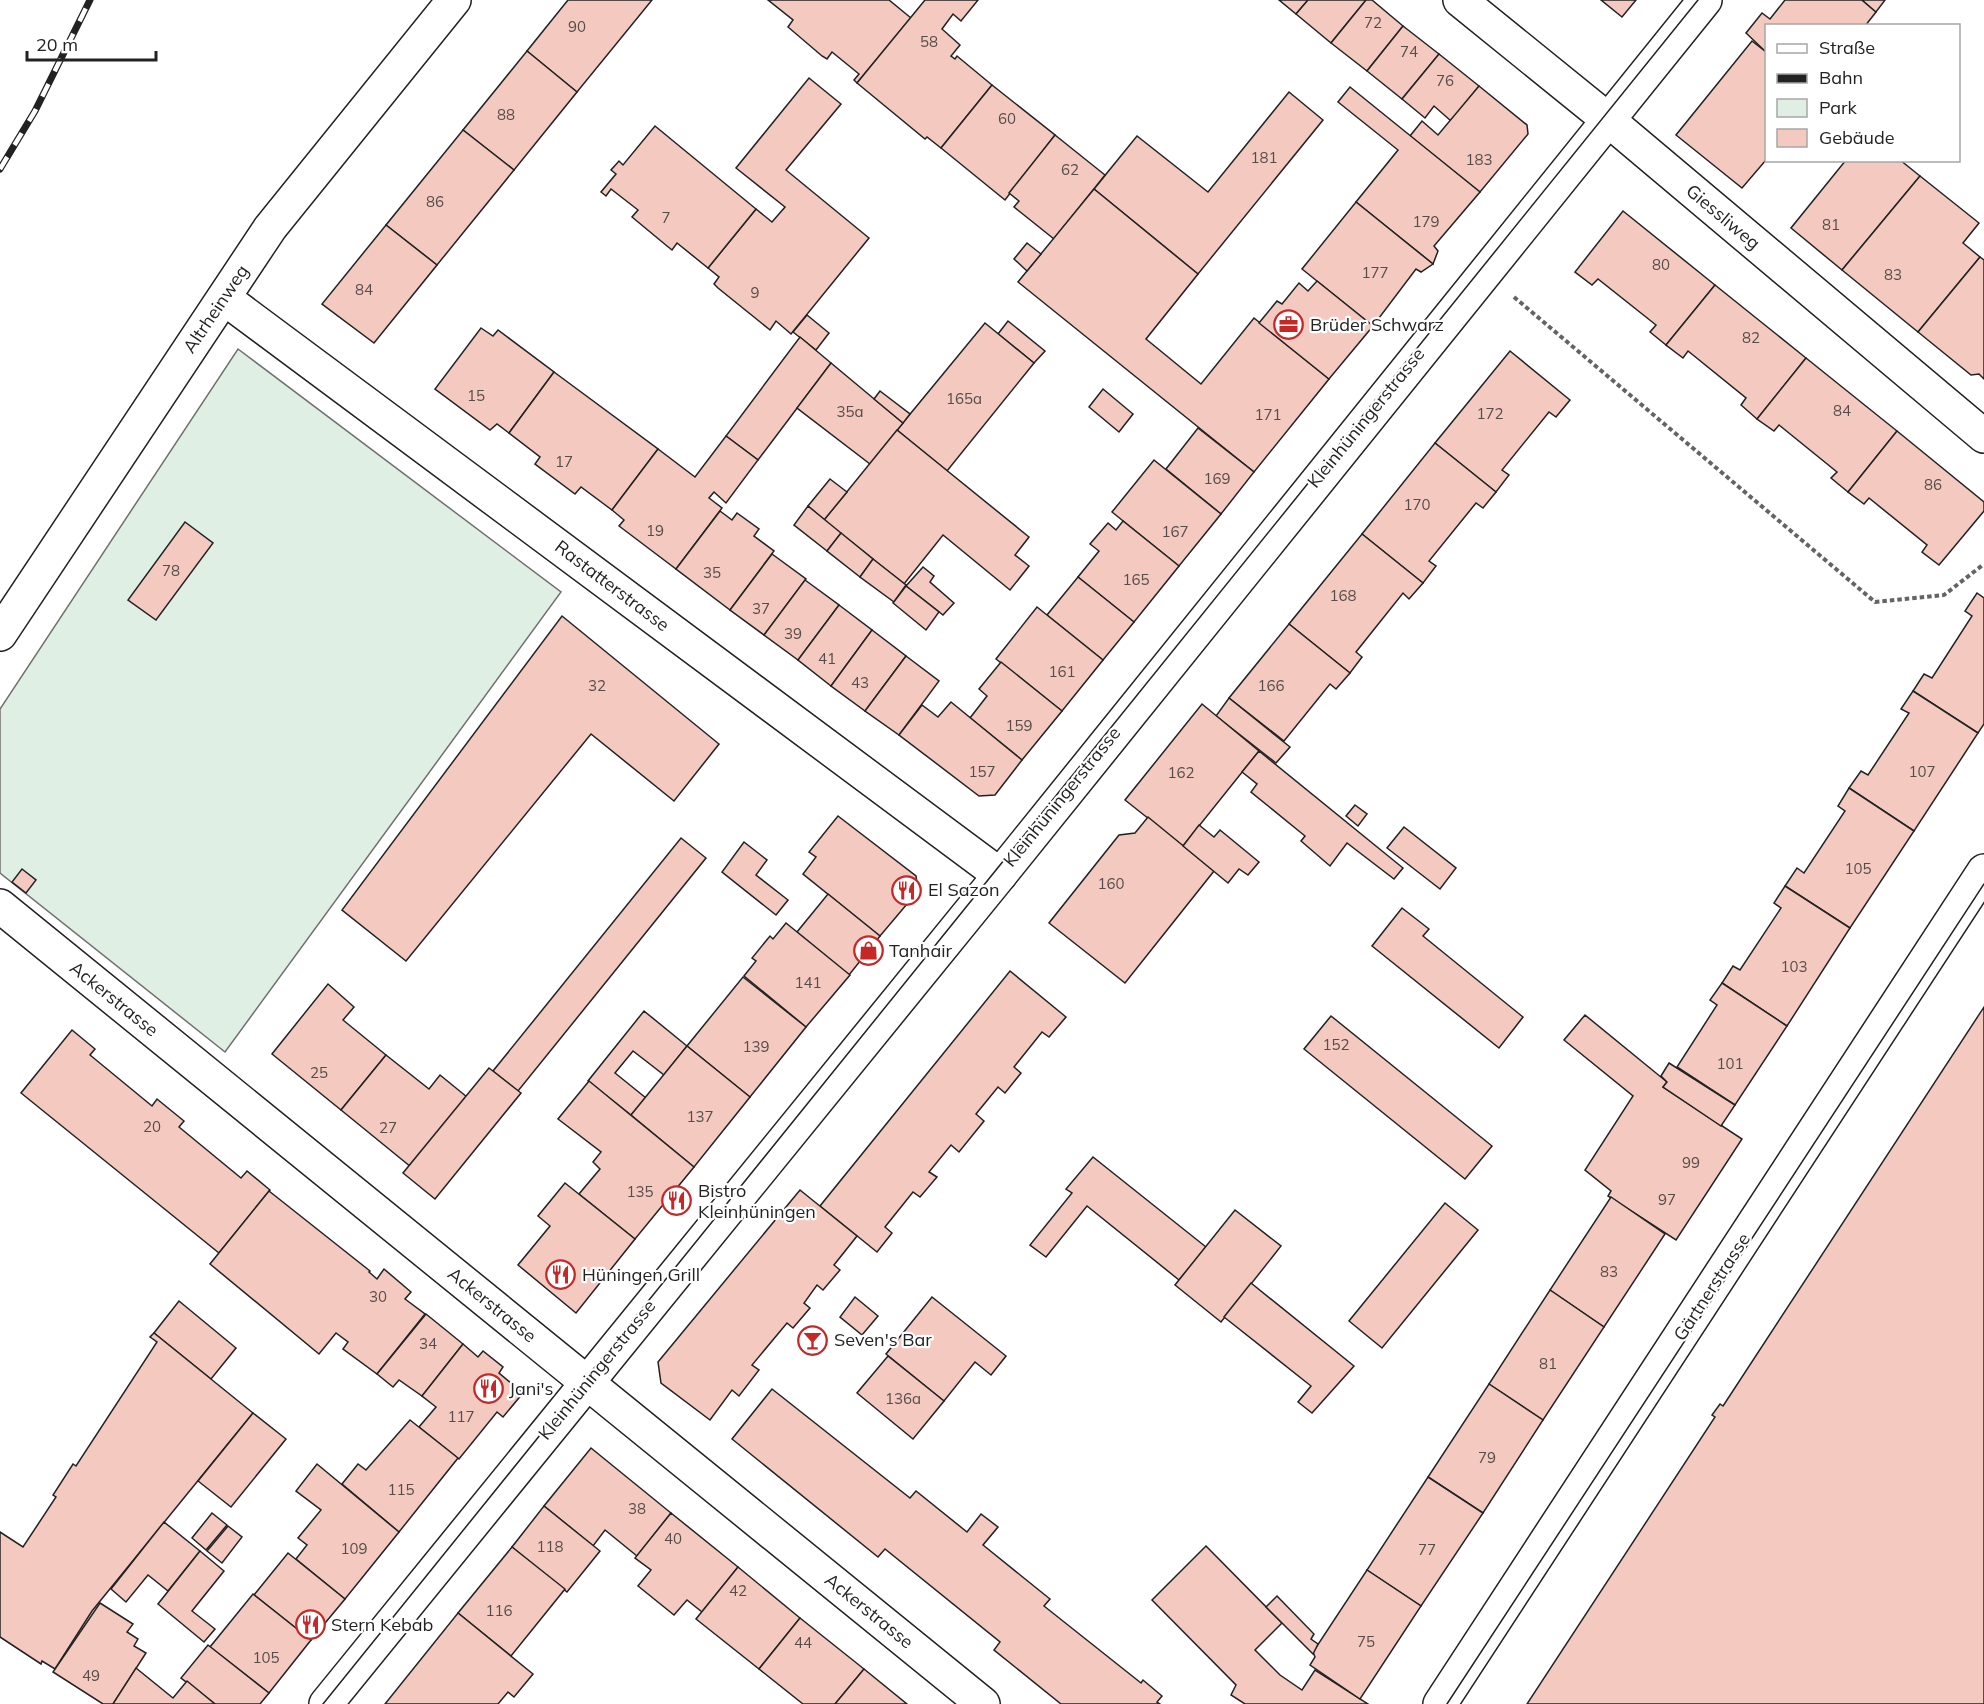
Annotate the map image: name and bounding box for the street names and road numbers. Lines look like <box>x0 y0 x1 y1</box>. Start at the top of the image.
street label: Giessliweg <box>1682 179 1765 254</box>
street label: Altrheinweg <box>178 260 254 357</box>
street label: Kleinhüningerstrasse <box>1302 343 1429 492</box>
street label: Rastatterstrasse <box>550 535 674 636</box>
street label: Kleinhüningerstrasse <box>998 722 1125 871</box>
street label: Ackerstrasse <box>65 956 163 1041</box>
street label: Gärtnerstrasse <box>1668 1228 1755 1345</box>
street label: Ackerstrasse <box>443 1262 541 1347</box>
street label: Kleinhüningerstrasse <box>533 1295 660 1444</box>
street label: Ackerstrasse <box>820 1568 918 1653</box>

